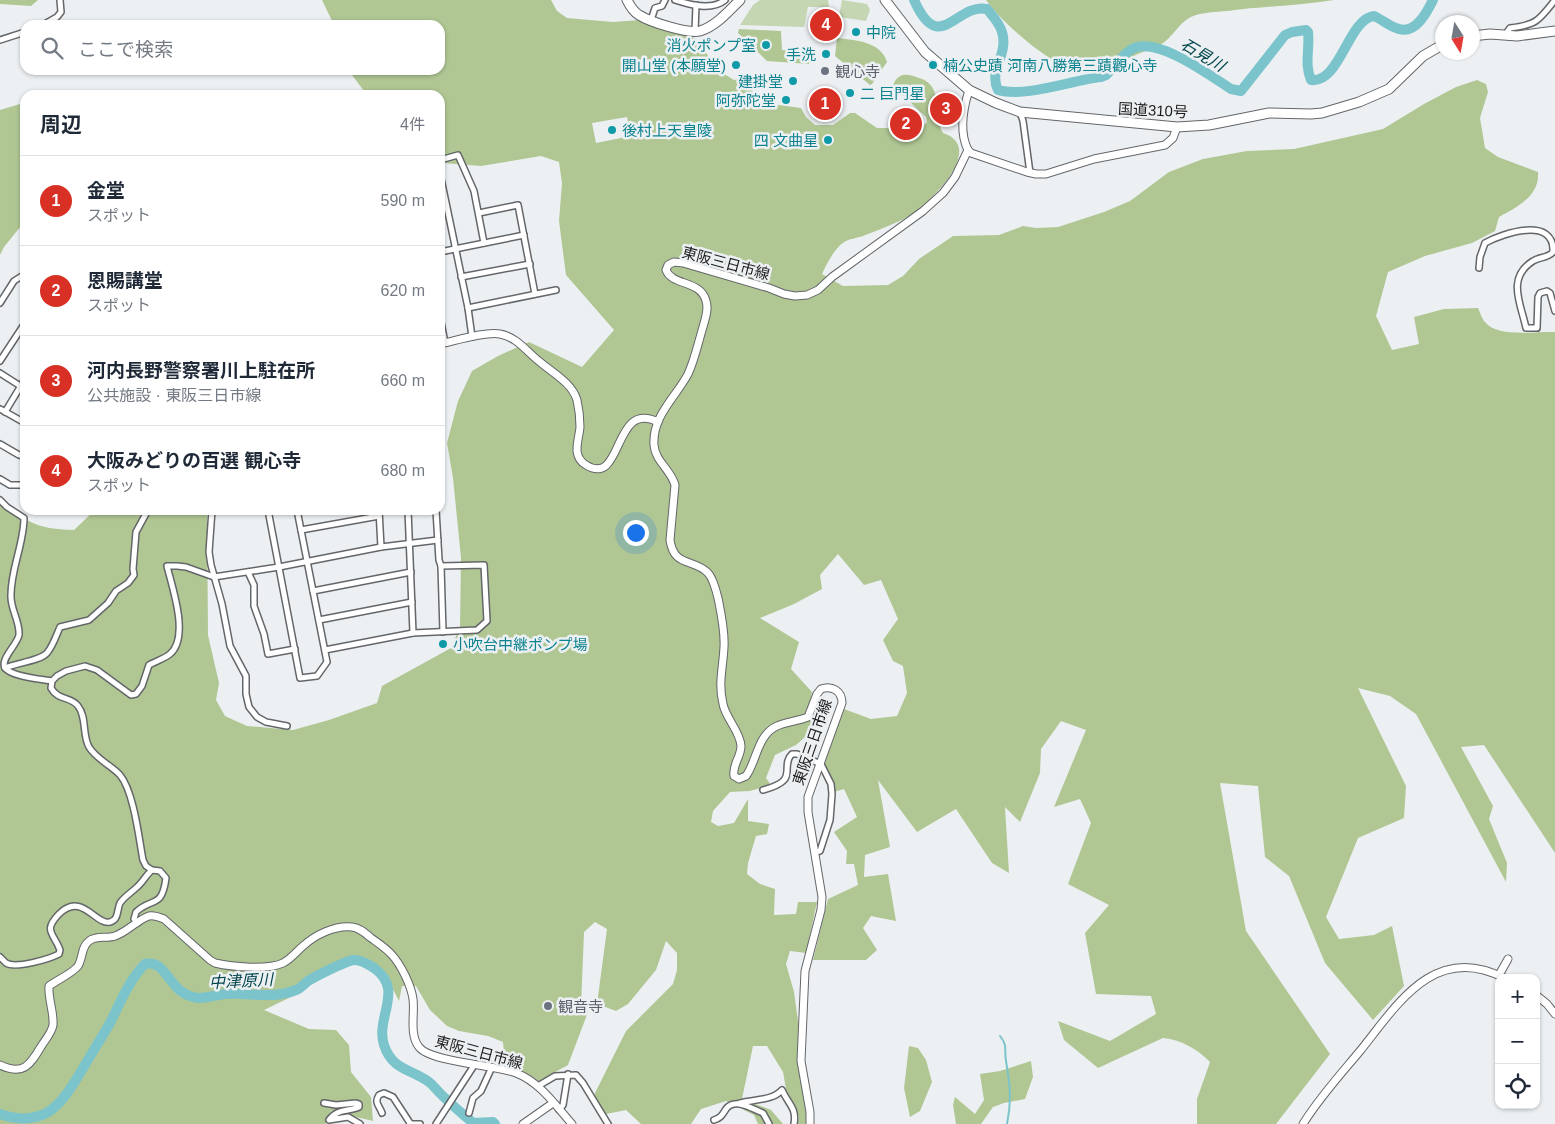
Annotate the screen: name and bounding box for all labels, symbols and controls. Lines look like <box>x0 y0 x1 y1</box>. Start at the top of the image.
pin: 4 <box>810 6 842 44</box>
north arrow <box>1435 15 1480 60</box>
search box <box>20 20 445 75</box>
place label: 中院 <box>866 24 896 41</box>
marker: 中院 <box>850 26 862 38</box>
icon: search <box>38 34 66 62</box>
water label: 石見川 <box>1178 35 1230 76</box>
place label: 消火ポンプ室 <box>666 37 756 54</box>
text: ここで検索 <box>78 39 173 60</box>
marker: 消火ポンプ室 <box>760 39 772 51</box>
place label: 手洗 <box>786 46 816 63</box>
marker: 手洗 <box>820 48 832 60</box>
place label: 開山堂 (本願堂) <box>622 57 726 74</box>
place label: 楠公史蹟 河南八勝第三蹟觀心寺 <box>943 57 1157 74</box>
marker: 開山堂 (本願堂) <box>730 59 742 71</box>
marker: 楠公史蹟 河南八勝第三蹟觀心寺 <box>927 59 939 71</box>
place label: 観心寺 <box>835 63 880 80</box>
marker: 観心寺 <box>819 65 831 77</box>
place label: 建掛堂 <box>738 73 783 90</box>
marker: 建掛堂 <box>787 75 799 87</box>
pin: 1 <box>809 85 841 123</box>
place label: 二 巨門星 <box>860 85 924 102</box>
marker: 二 巨門星 <box>844 87 856 99</box>
pin: 3 <box>930 90 962 128</box>
place label: 阿弥陀堂 <box>716 92 776 109</box>
marker: 阿弥陀堂 <box>780 94 792 106</box>
street label: 国道310号 <box>1118 100 1188 120</box>
pin: 2 <box>890 105 922 143</box>
text: 周辺 <box>40 113 82 136</box>
text: 4件 <box>400 116 425 133</box>
place label: 後村上天皇陵 <box>622 122 712 139</box>
marker: 後村上天皇陵 <box>606 124 618 136</box>
place label: 四 文曲星 <box>754 132 818 149</box>
marker: 四 文曲星 <box>822 134 834 146</box>
text: 金堂 <box>87 180 125 201</box>
text: 1 <box>52 192 60 209</box>
text: 590 m <box>381 192 425 209</box>
text: スポット <box>87 207 151 224</box>
street label: 東阪三日市線 <box>680 243 772 283</box>
text: 恩賜講堂 <box>87 270 163 291</box>
text: 2 <box>52 282 60 299</box>
text: 620 m <box>381 282 425 299</box>
text: スポット <box>87 297 151 314</box>
text: 河内長野警察署川上駐在所 <box>87 360 315 381</box>
text: 3 <box>52 372 60 389</box>
text: 660 m <box>381 372 425 389</box>
text: 公共施設 · 東阪三日市線 <box>87 387 261 404</box>
text: 大阪みどりの百選 観心寺 <box>87 450 301 471</box>
text: 4 <box>52 462 60 479</box>
text: 680 m <box>381 462 425 479</box>
text: スポット <box>87 477 151 494</box>
your location <box>623 520 649 546</box>
place label: 小吹台中継ポンプ場 <box>453 636 588 653</box>
marker: 小吹台中継ポンプ場 <box>437 638 449 650</box>
street label: 東阪三日市線 <box>789 697 835 787</box>
water label: 中津原川 <box>209 971 275 991</box>
map controls <box>1495 974 1540 1109</box>
button: + <box>1495 974 1540 1019</box>
place label: 観音寺 <box>558 998 603 1015</box>
marker: 観音寺 <box>542 1000 554 1012</box>
button: − <box>1495 1019 1540 1064</box>
street label: 東阪三日市線 <box>433 1032 525 1072</box>
button: locate <box>1495 1064 1540 1109</box>

